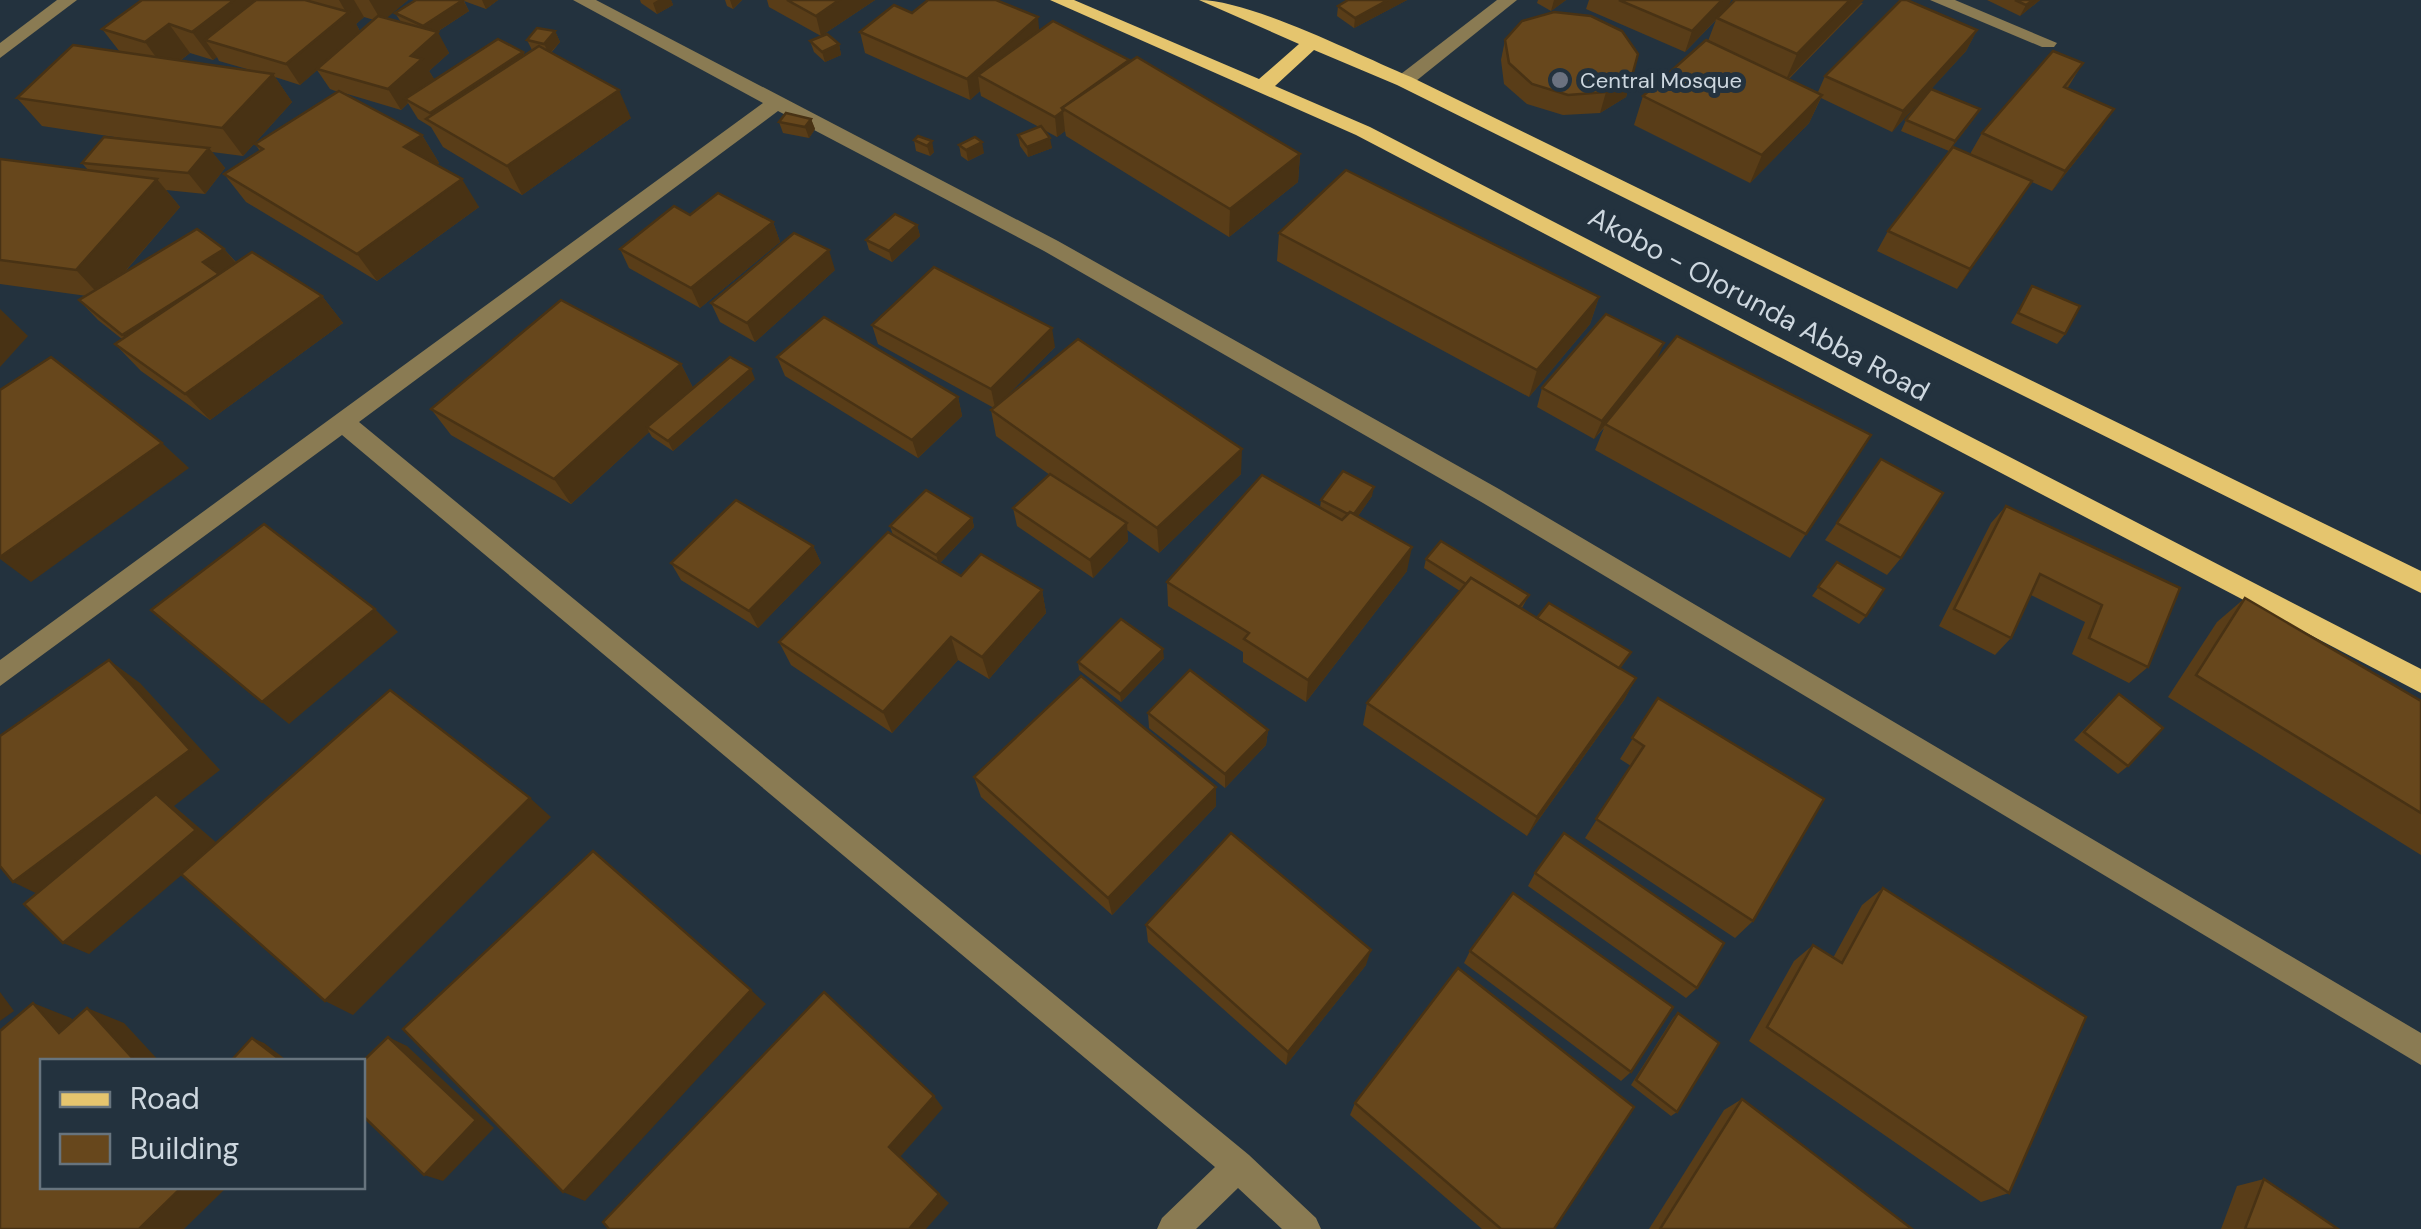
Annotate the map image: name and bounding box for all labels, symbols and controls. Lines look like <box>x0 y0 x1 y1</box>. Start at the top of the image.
place label: Central Mosque <box>1580 66 1742 95</box>
marker: Central Mosque <box>1549 69 1571 91</box>
street label: Akobo - Olorunda Abba Road <box>1582 198 1936 410</box>
legend <box>40 1059 365 1189</box>
text: Road <box>130 1079 200 1118</box>
text: Building <box>130 1129 239 1168</box>

